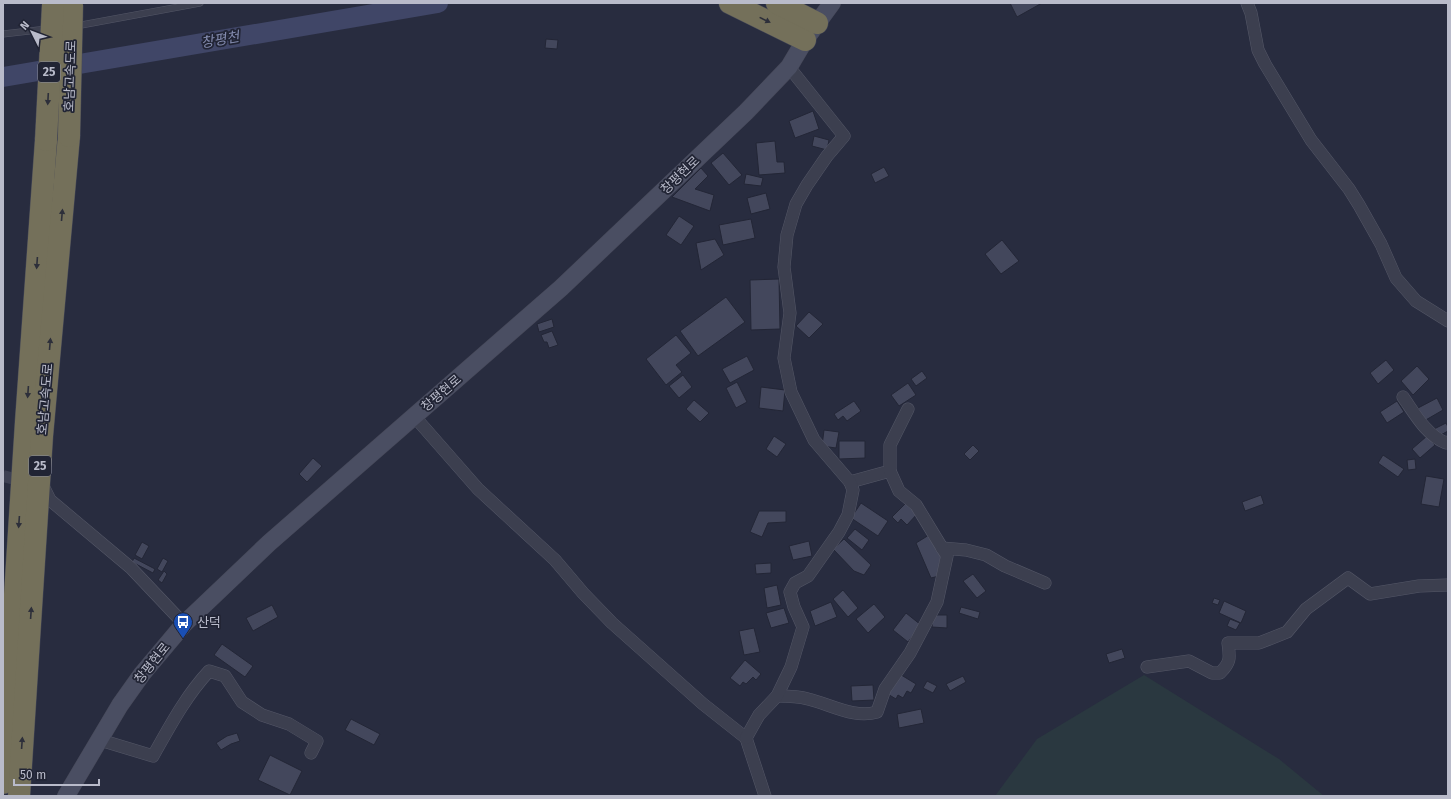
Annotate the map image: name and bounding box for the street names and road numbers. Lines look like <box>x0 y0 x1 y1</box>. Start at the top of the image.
street label: 호남고속도로 <box>61 40 79 112</box>
road number: 25 <box>38 62 60 82</box>
street label: 창평현로 <box>658 153 702 197</box>
street label: 호남고속도로 <box>34 363 56 435</box>
street label: 창평현로 <box>418 372 464 414</box>
road number: 25 <box>29 456 51 476</box>
street label: 창평현로 <box>131 640 173 686</box>

